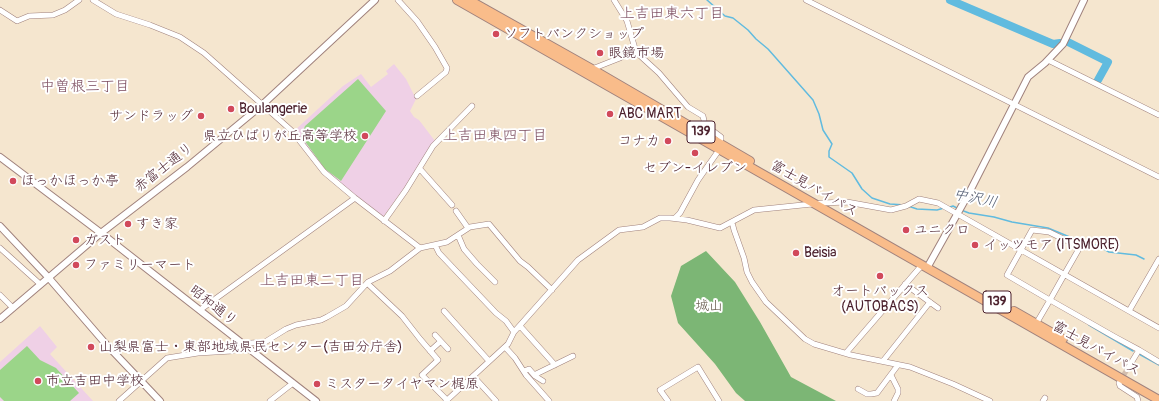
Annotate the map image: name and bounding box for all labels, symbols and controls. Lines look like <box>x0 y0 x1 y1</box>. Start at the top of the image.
district label: 上吉田東六丁目 <box>620 5 724 23</box>
place label: ソフトバンクショップ <box>504 26 644 42</box>
marker: ソフトバンクショップ <box>491 29 501 39</box>
place label: 眼鏡市場 <box>608 45 664 61</box>
marker: 眼鏡市場 <box>595 48 605 58</box>
district label: 中曽根三丁目 <box>40 78 130 96</box>
place label: Boulangerie <box>239 101 307 117</box>
marker: Boulangerie <box>226 104 236 114</box>
place label: ABC MART <box>618 106 681 122</box>
place label: サンドラッグ <box>109 108 193 124</box>
marker: ABC MART <box>605 109 615 119</box>
marker: サンドラッグ <box>196 111 206 121</box>
road number: 139 <box>687 121 715 143</box>
district label: 上吉田東四丁目 <box>443 127 547 145</box>
place label: 県立ひばりが丘高等学校 <box>203 128 357 144</box>
marker: 県立ひばりが丘高等学校 <box>360 131 370 141</box>
place label: コナカ <box>618 133 660 149</box>
marker: コナカ <box>663 136 673 146</box>
street label: 赤富士通り <box>131 140 197 196</box>
marker: セブン-イレブン <box>690 148 700 158</box>
street label: 富士見バイパス <box>767 157 861 221</box>
place label: セブン-イレブン <box>643 160 747 176</box>
place label: ほっかほっか亭 <box>21 173 119 189</box>
marker: ほっかほっか亭 <box>8 176 18 186</box>
water label: 中沢川 <box>951 186 999 212</box>
place label: すき家 <box>136 216 178 232</box>
marker: すき家 <box>123 219 133 229</box>
place label: ユニクロ <box>914 222 970 238</box>
marker: ユニクロ <box>901 225 911 235</box>
place label: ガスト <box>84 232 126 248</box>
marker: ガスト <box>71 235 81 245</box>
place label: イッツモア (ITSMORE) <box>983 237 1120 253</box>
marker: イッツモア (ITSMORE) <box>970 240 980 250</box>
place label: Beisia <box>804 245 837 261</box>
marker: Beisia <box>791 248 801 258</box>
place label: ファミリーマート <box>84 257 196 273</box>
marker: ファミリーマート <box>71 260 81 270</box>
marker: オートバックス (AUTOBACS) <box>875 271 885 281</box>
district label: 上吉田東二丁目 <box>260 272 364 290</box>
street label: 昭和通り <box>186 282 240 330</box>
place label: オートバックス (AUTOBACS) <box>831 283 929 316</box>
road number: 139 <box>983 291 1011 313</box>
park label: 城山 <box>695 298 723 314</box>
street label: 富士見バイパス <box>1049 318 1143 380</box>
place label: 山梨県富士・東部地域県民センター(吉田分庁舎) <box>99 339 402 355</box>
marker: 山梨県富士・東部地域県民センター(吉田分庁舎) <box>86 342 96 352</box>
place label: 市立吉田中学校 <box>46 373 144 389</box>
marker: 市立吉田中学校 <box>33 376 43 386</box>
place label: ミスタータイヤマン梶原 <box>325 376 479 392</box>
marker: ミスタータイヤマン梶原 <box>312 379 322 389</box>

